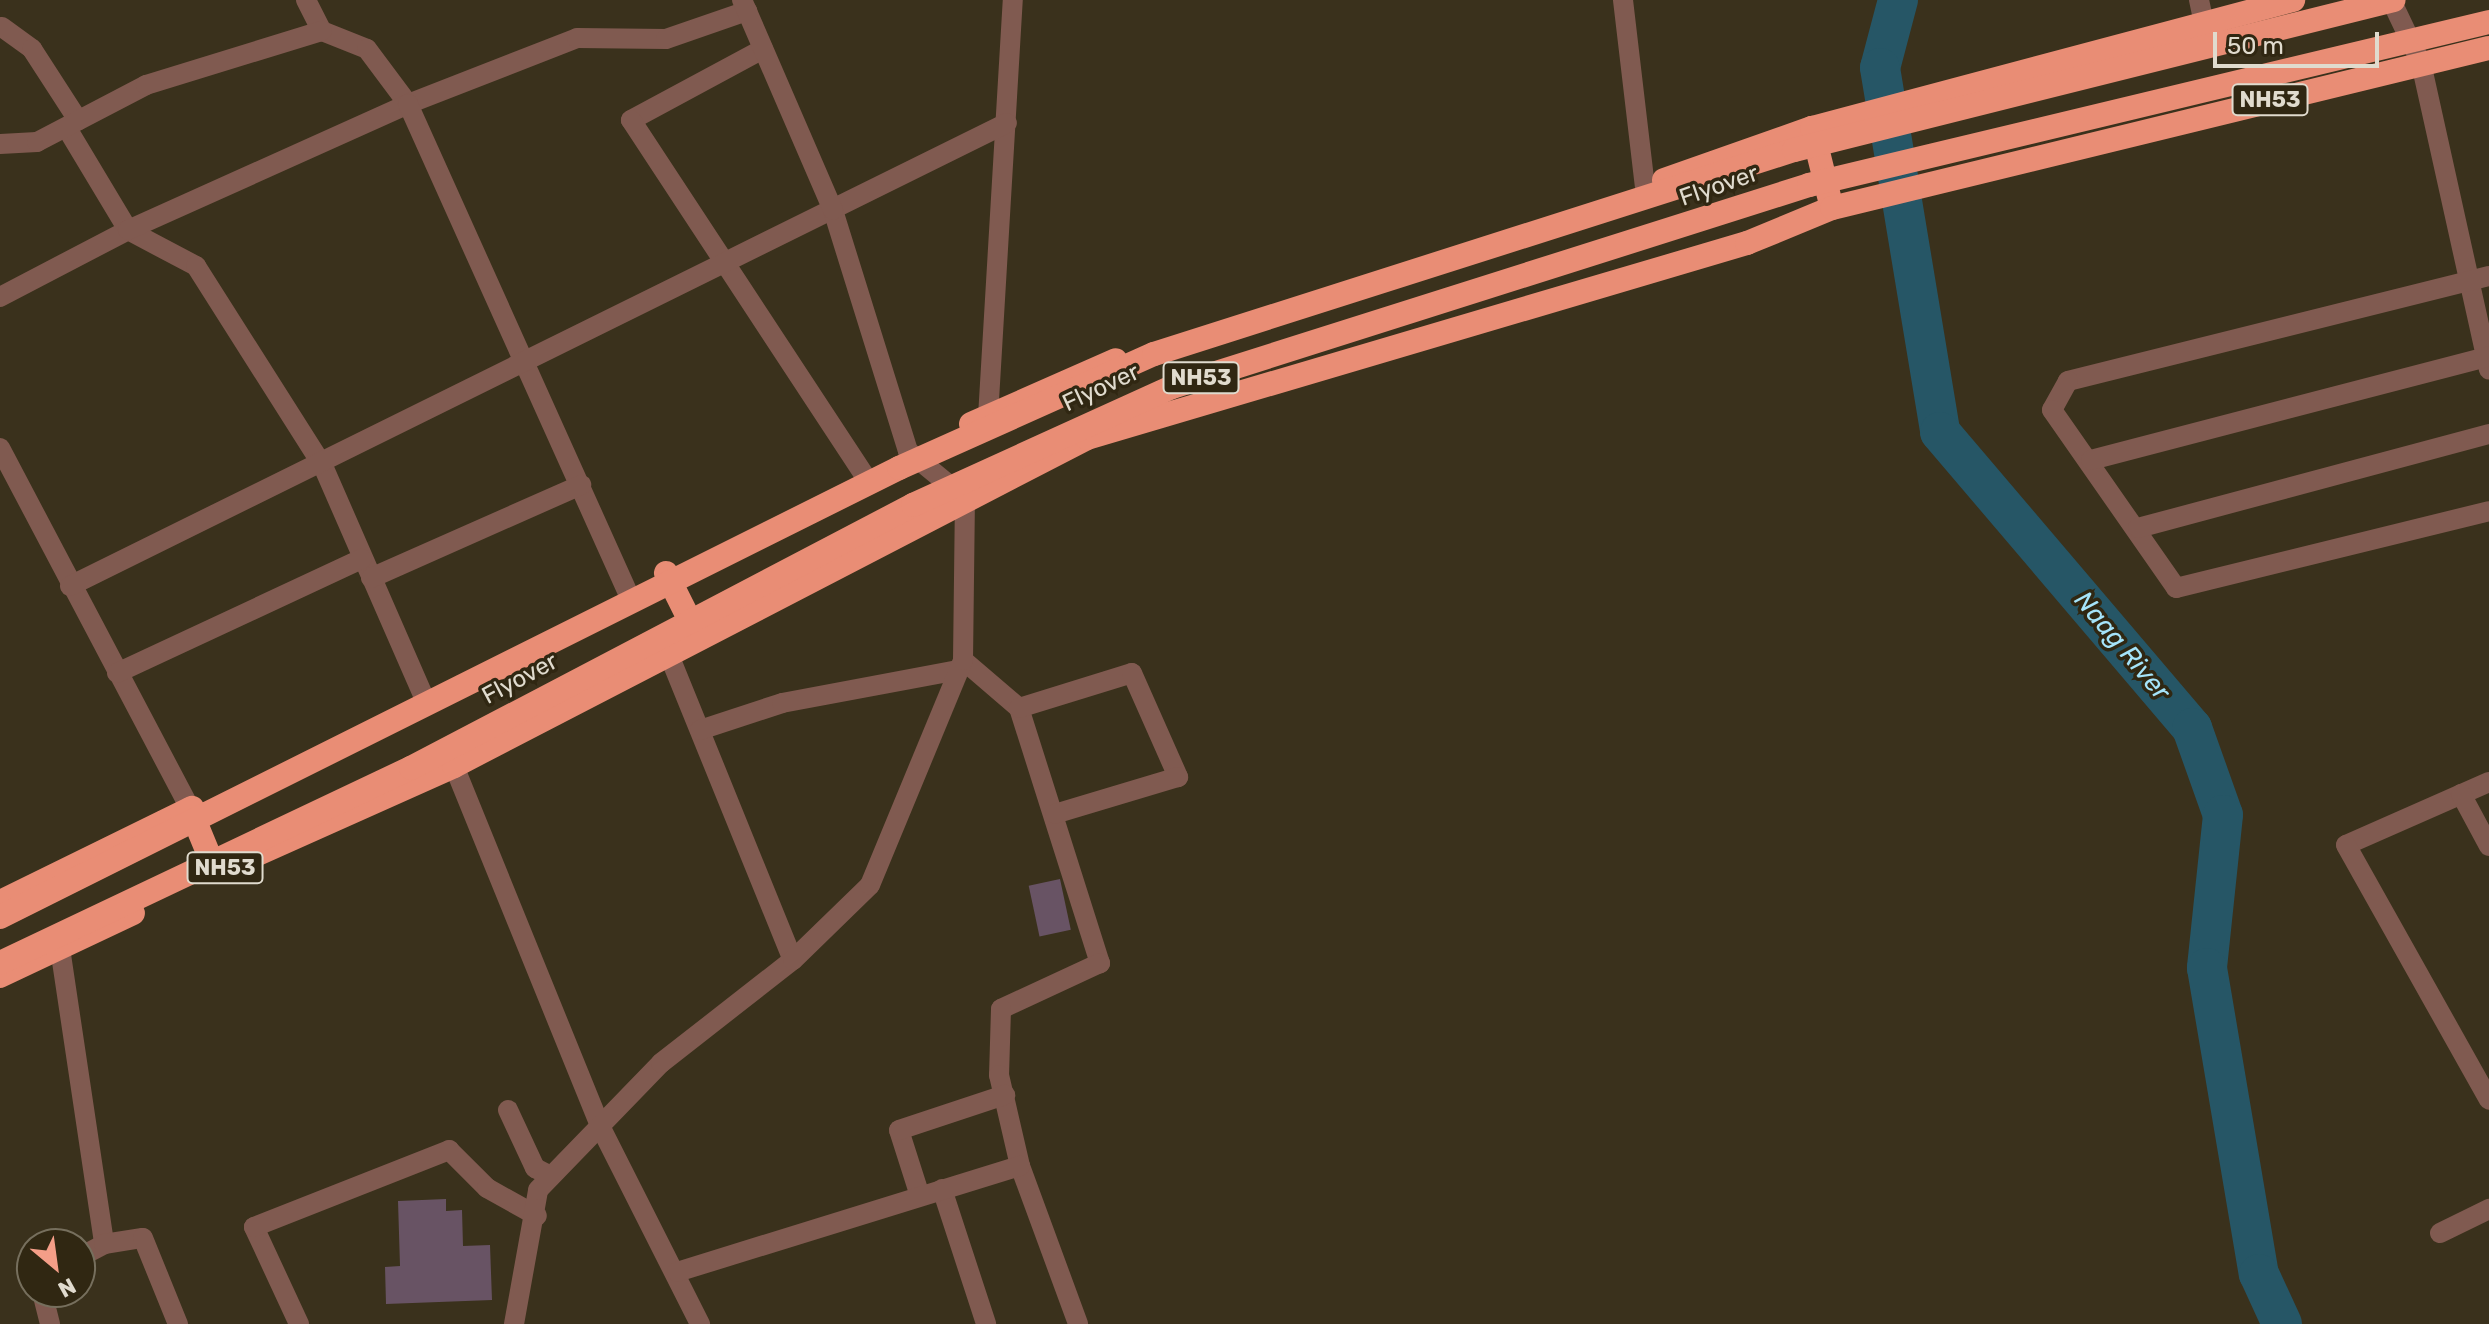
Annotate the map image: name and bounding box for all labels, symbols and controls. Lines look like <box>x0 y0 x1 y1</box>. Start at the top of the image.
scale bar <box>2217 16 2383 66</box>
text: 50 m <box>2227 32 2284 60</box>
road number: NH53 <box>2230 82 2310 118</box>
street label: Flyover <box>1676 159 1762 213</box>
street label: Flyover <box>1058 358 1144 418</box>
road number: NH53 <box>1161 360 1241 396</box>
water label: Naag River <box>2068 585 2176 707</box>
street label: Flyover <box>477 647 563 711</box>
road number: NH53 <box>185 850 265 886</box>
north arrow <box>16 1228 96 1308</box>
text: N <box>53 1272 80 1303</box>

